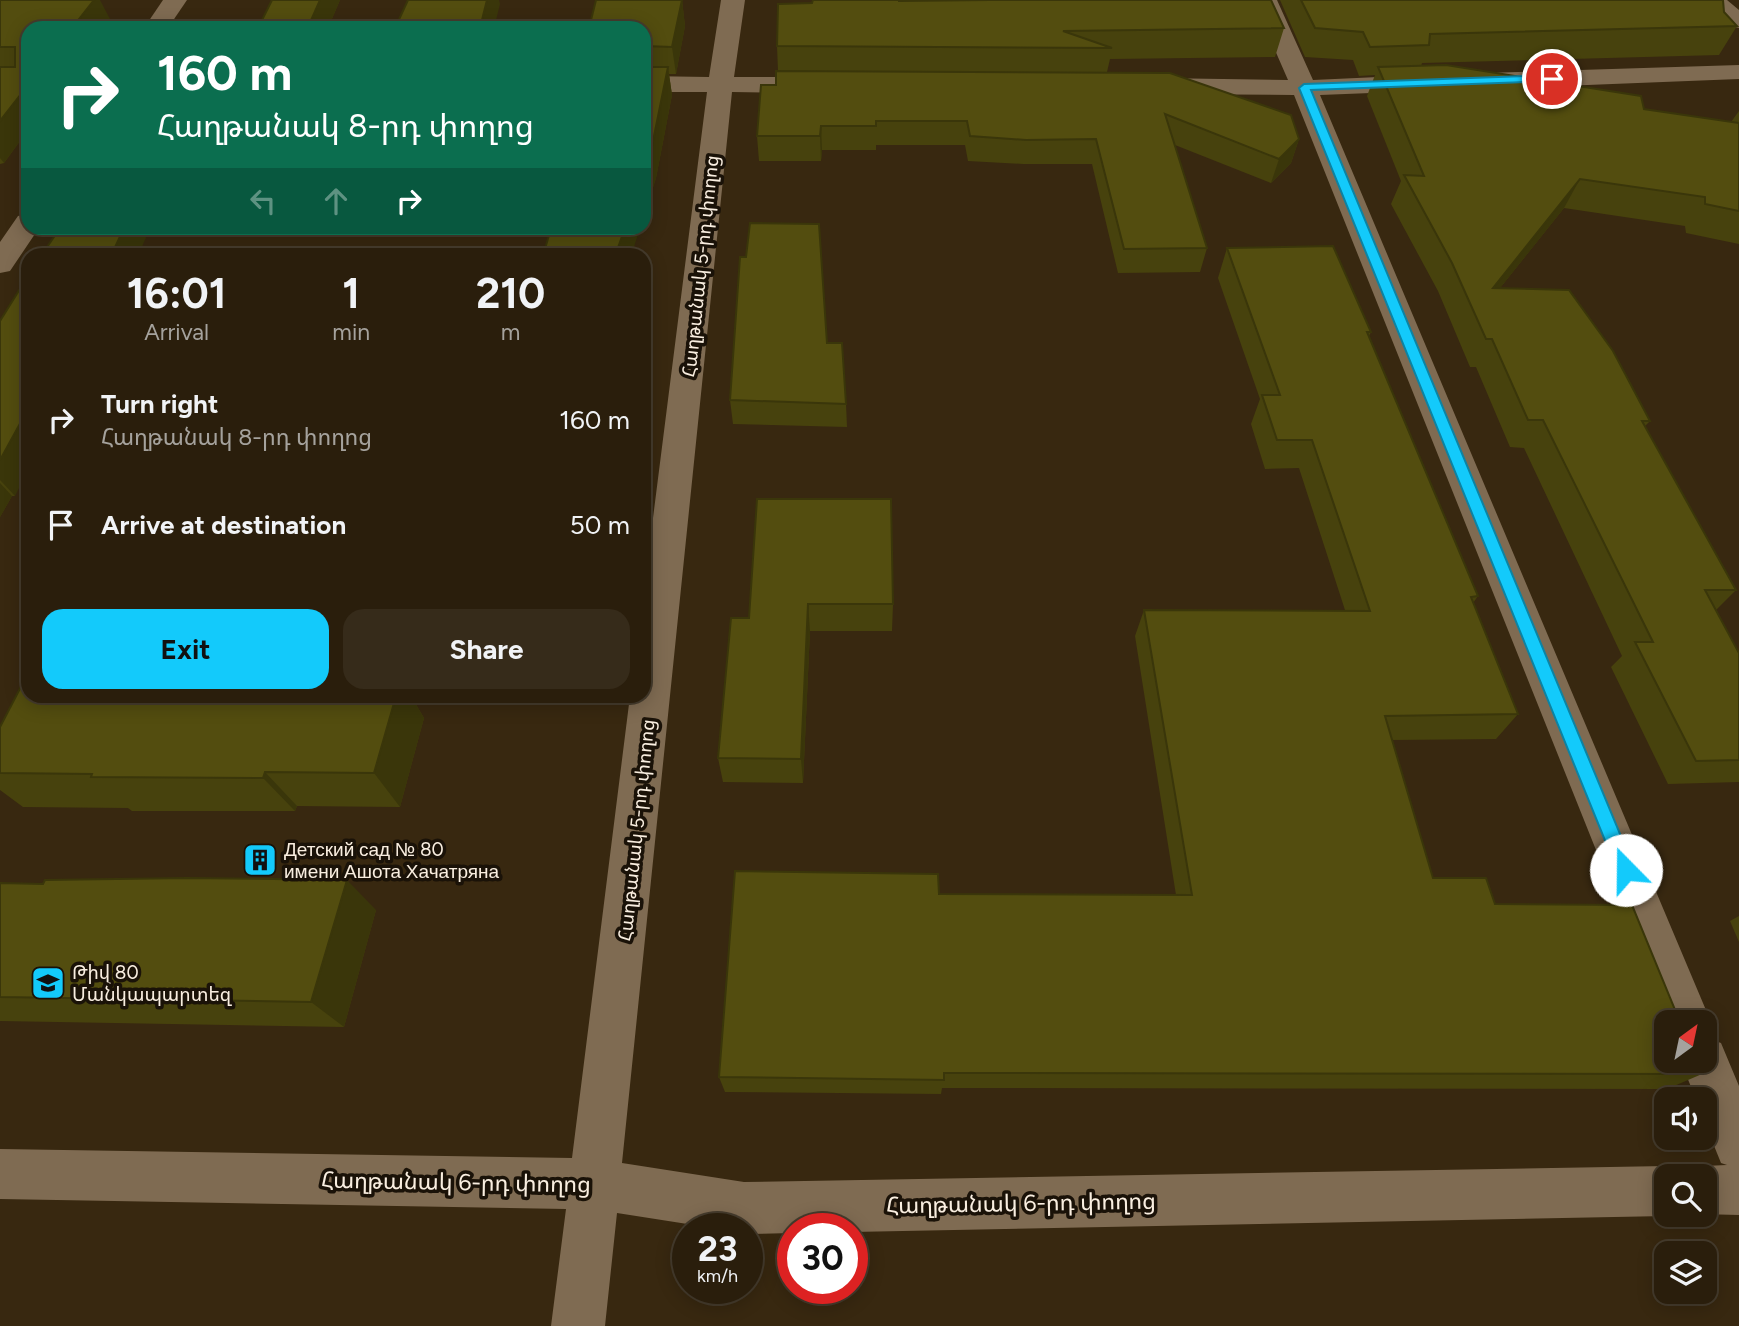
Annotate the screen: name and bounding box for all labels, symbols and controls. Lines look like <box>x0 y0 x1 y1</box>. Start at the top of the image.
text: 160 m <box>157 43 292 102</box>
icon: right <box>42 49 133 140</box>
pin <box>1522 49 1582 109</box>
icon: arrive <box>1533 60 1571 98</box>
text: Հաղթանակ 8-րդ փողոց <box>157 107 534 145</box>
street label: Հաղթանակ 5-րդ փողոց <box>677 154 724 378</box>
icon: left <box>244 182 282 220</box>
icon: ahead <box>317 182 355 220</box>
icon: right <box>390 182 428 220</box>
text: 16:01 <box>127 268 227 319</box>
text: 1 <box>342 268 360 319</box>
text: 210 <box>476 268 545 319</box>
text: Arrival <box>144 318 209 346</box>
text: min <box>332 318 370 346</box>
text: m <box>501 318 520 346</box>
text: Turn right <box>101 388 218 420</box>
icon: right <box>42 401 80 439</box>
text: 160 m <box>559 404 630 436</box>
text: Հաղթանակ 8-րդ փողոց <box>101 423 372 451</box>
icon: arrive <box>42 506 80 544</box>
text: Arrive at destination <box>101 509 346 541</box>
text: 50 m <box>570 509 630 541</box>
button: Exit <box>42 609 329 689</box>
button: Share <box>343 609 630 689</box>
street label: Հաղթանակ 5-րդ փողոց <box>613 718 660 942</box>
position arrow <box>1589 833 1663 907</box>
place label: Детский сад № 80 имени Ашота Хачатряна <box>284 838 500 883</box>
building icon: Детский сад № 80 имени Ашота Хачатряна <box>241 841 279 879</box>
place label: Թիվ 80 Մանկապարտեզ <box>72 961 233 1006</box>
school or university icon: Թիվ 80 Մանկապարտեզ <box>29 964 67 1002</box>
north arrow <box>1654 1010 1717 1073</box>
map controls <box>1654 1010 1717 1304</box>
button: sound <box>1654 1087 1717 1150</box>
button: search <box>1654 1164 1717 1227</box>
street label: Հաղթանակ 6-րդ փողոց <box>321 1166 591 1198</box>
street label: Հաղթանակ 6-րդ փողոց <box>886 1187 1156 1219</box>
speed limit sign: 30 <box>777 1213 868 1304</box>
text: 23 <box>698 1228 737 1270</box>
button: layers <box>1654 1241 1717 1304</box>
text: km/h <box>697 1265 738 1287</box>

